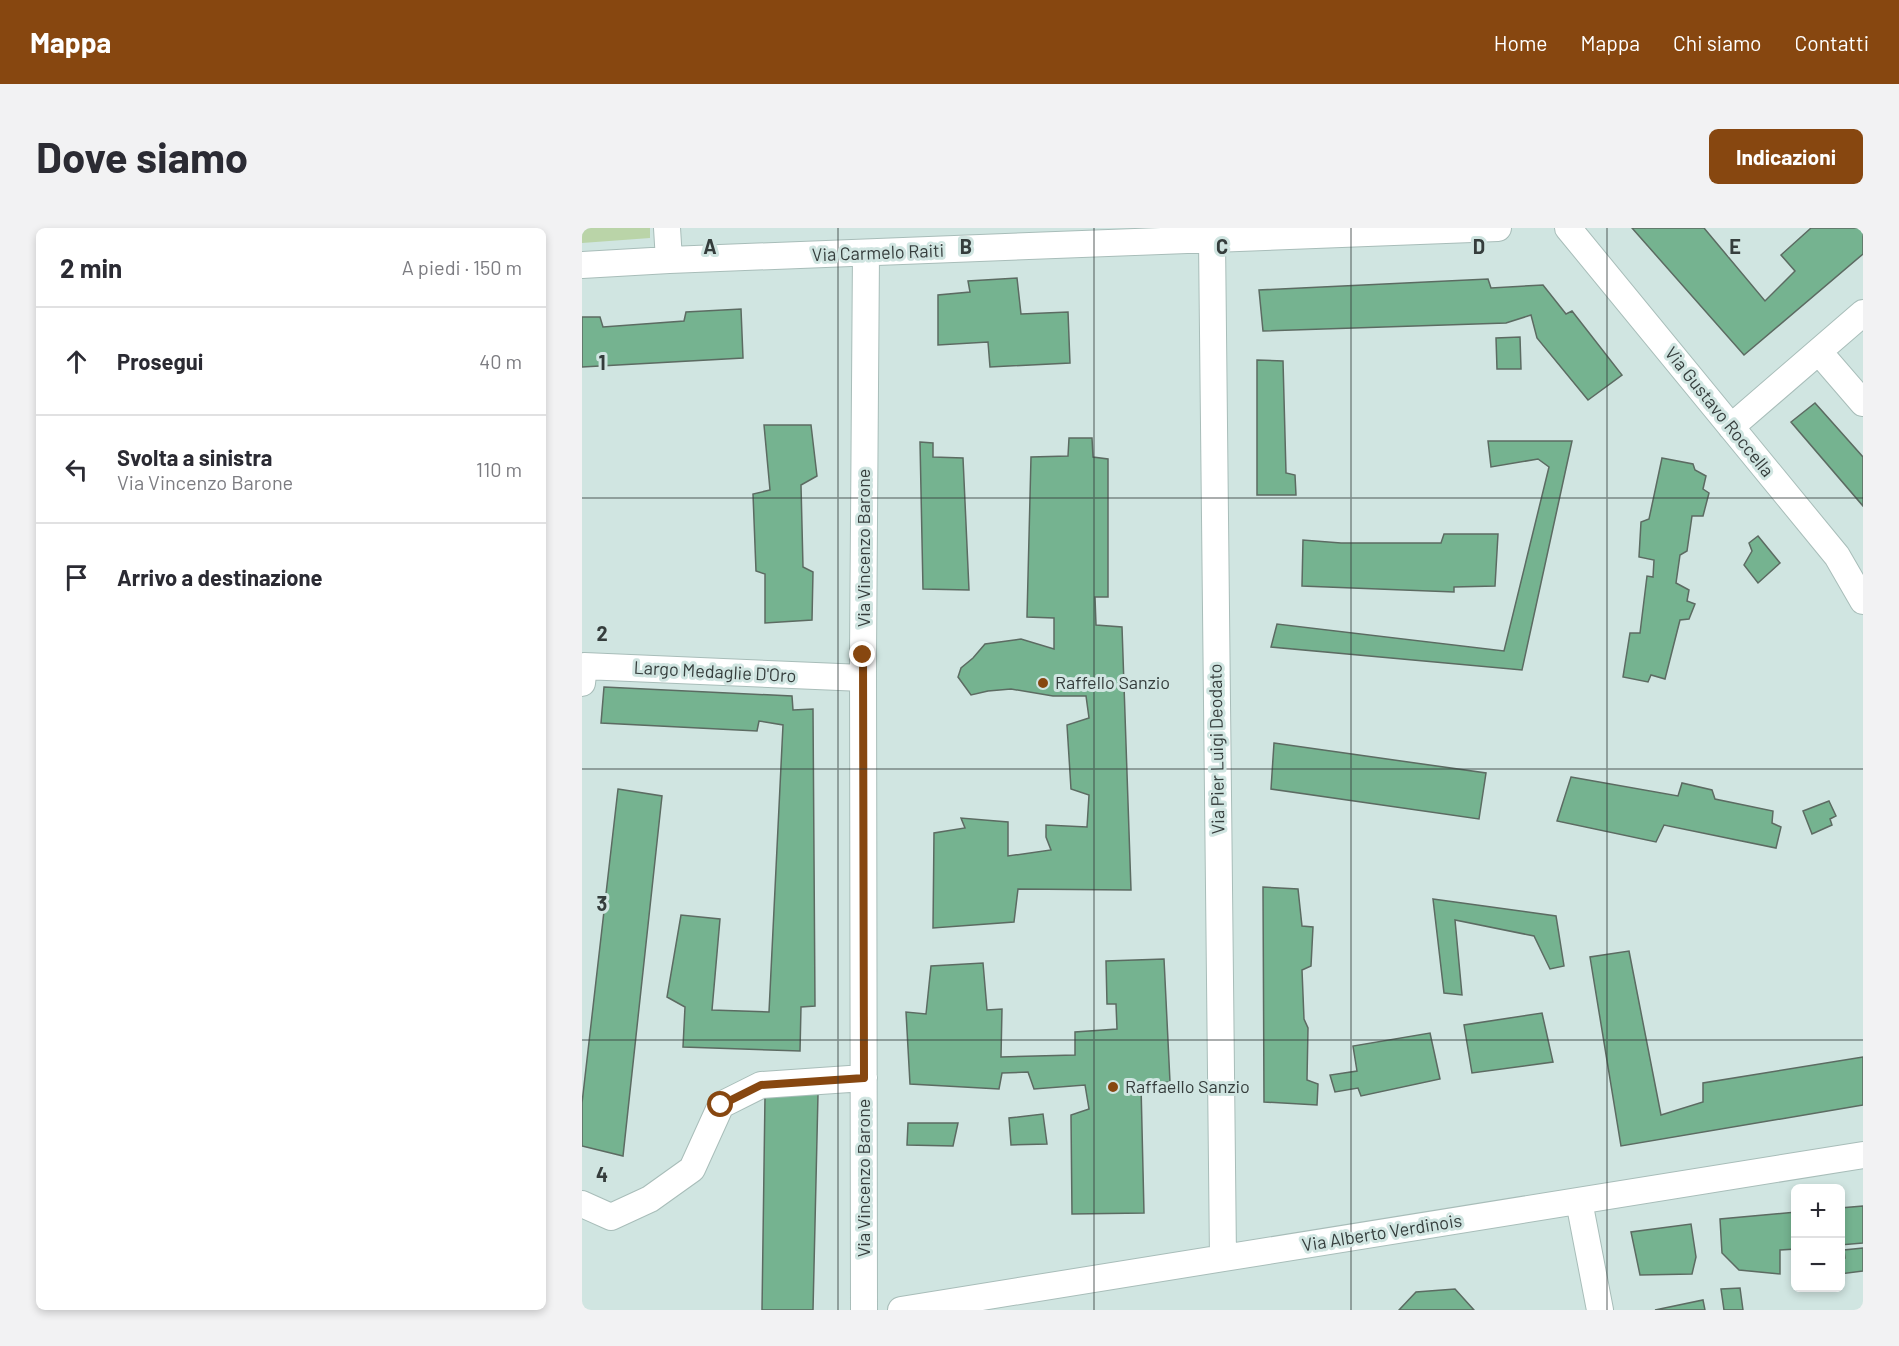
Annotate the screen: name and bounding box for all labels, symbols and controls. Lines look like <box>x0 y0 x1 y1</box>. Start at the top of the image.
text: Mappa <box>30 25 111 59</box>
text: Home <box>1494 30 1547 55</box>
text: Mappa <box>1580 30 1640 55</box>
text: Chi siamo <box>1673 30 1762 55</box>
text: Contatti <box>1795 30 1869 55</box>
button: Indicazioni <box>1709 129 1863 184</box>
text: Dove siamo <box>36 131 248 181</box>
text: A <box>703 234 717 258</box>
text: B <box>960 234 972 258</box>
text: C <box>1216 234 1228 258</box>
text: D <box>1473 234 1485 258</box>
text: E <box>1729 234 1741 258</box>
street label: Via Carmelo Raiti <box>811 239 945 265</box>
text: 2 min <box>60 252 122 283</box>
text: A piedi · 150 m <box>402 255 522 279</box>
street label: Via Gustavo Roccella <box>1661 342 1779 481</box>
icon: ahead <box>60 345 93 378</box>
text: Prosegui <box>117 348 203 374</box>
text: 40 m <box>479 349 522 373</box>
text: 1 <box>598 350 606 374</box>
text: Svolta a sinistra <box>117 444 272 470</box>
icon: left <box>60 453 93 486</box>
text: 110 m <box>476 457 522 481</box>
street label: Via Vincenzo Barone <box>852 469 874 627</box>
text: Via Vincenzo Barone <box>117 470 293 494</box>
icon: arrive <box>60 561 93 594</box>
text: Arrivo a destinazione <box>117 564 323 590</box>
text: 2 <box>596 621 608 645</box>
route end <box>849 641 875 667</box>
street label: Largo Medaglie D'Oro <box>633 656 797 686</box>
street label: Via Pier Luigi Deodato <box>1204 663 1228 835</box>
place label: Raffello Sanzio <box>1055 671 1170 693</box>
marker: Raffello Sanzio <box>1036 676 1050 690</box>
text: 3 <box>597 891 607 915</box>
place label: Raffaello Sanzio <box>1125 1075 1250 1097</box>
marker: Raffaello Sanzio <box>1106 1080 1120 1094</box>
route start <box>707 1091 733 1117</box>
street label: Via Vincenzo Barone <box>852 1099 874 1257</box>
text: 4 <box>596 1162 608 1186</box>
map controls <box>1791 1184 1845 1292</box>
button: + <box>1791 1184 1845 1238</box>
street label: Via Alberto Verdinois <box>1300 1208 1463 1256</box>
button: − <box>1791 1238 1845 1292</box>

